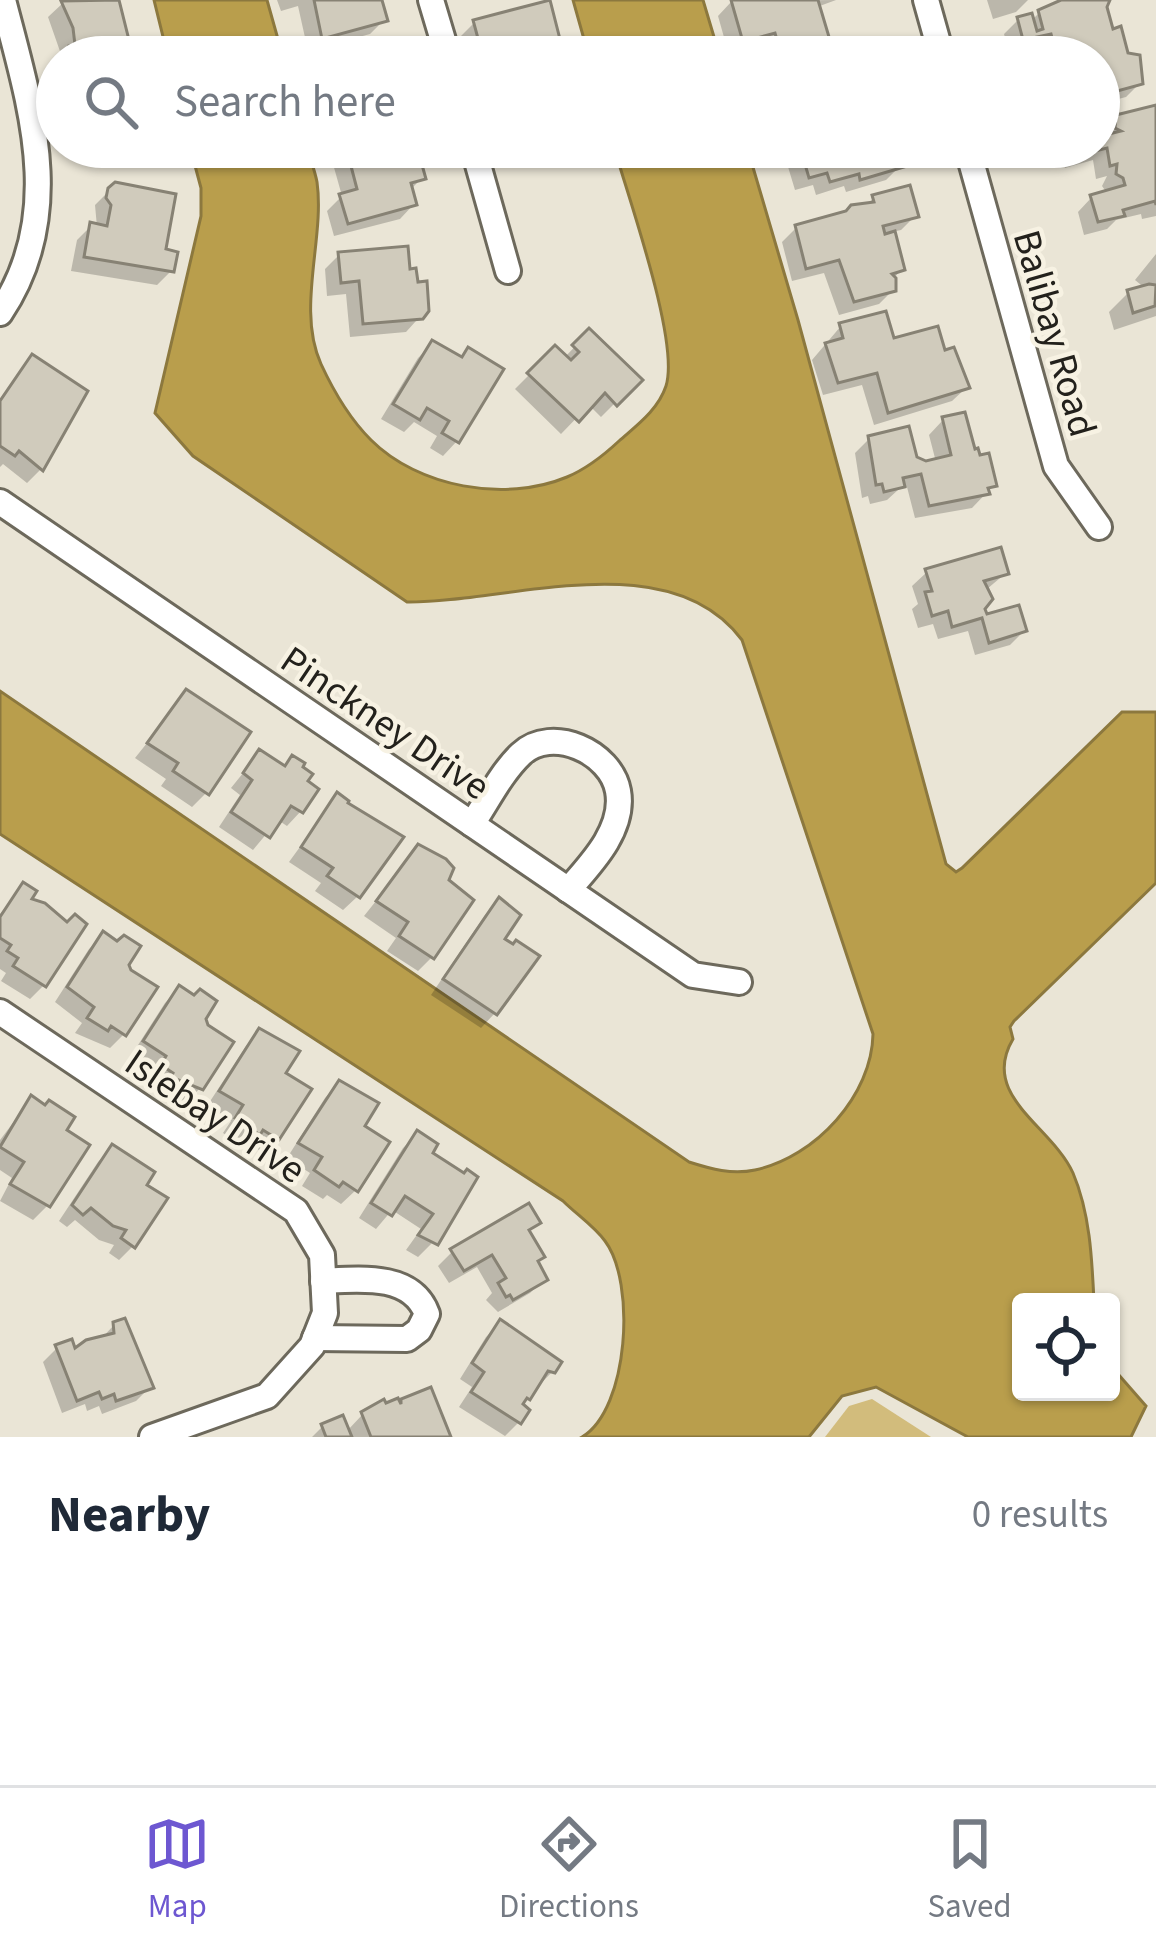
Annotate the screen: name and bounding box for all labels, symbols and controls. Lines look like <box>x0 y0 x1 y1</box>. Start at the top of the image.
search box <box>36 36 1120 168</box>
icon: search <box>78 69 144 135</box>
text: Search here <box>174 70 396 134</box>
street label: Balibay Road <box>998 224 1110 443</box>
street label: Pinckney Drive <box>269 633 501 814</box>
street label: Islebay Drive <box>113 1036 316 1198</box>
map controls <box>1012 1293 1120 1401</box>
button: locate <box>1012 1293 1120 1401</box>
text: Nearby <box>48 1479 210 1551</box>
text: 0 results <box>972 1487 1108 1543</box>
tab: Map <box>144 1811 210 1930</box>
tab: Directions <box>499 1811 639 1930</box>
tab: Saved <box>927 1811 1012 1930</box>

